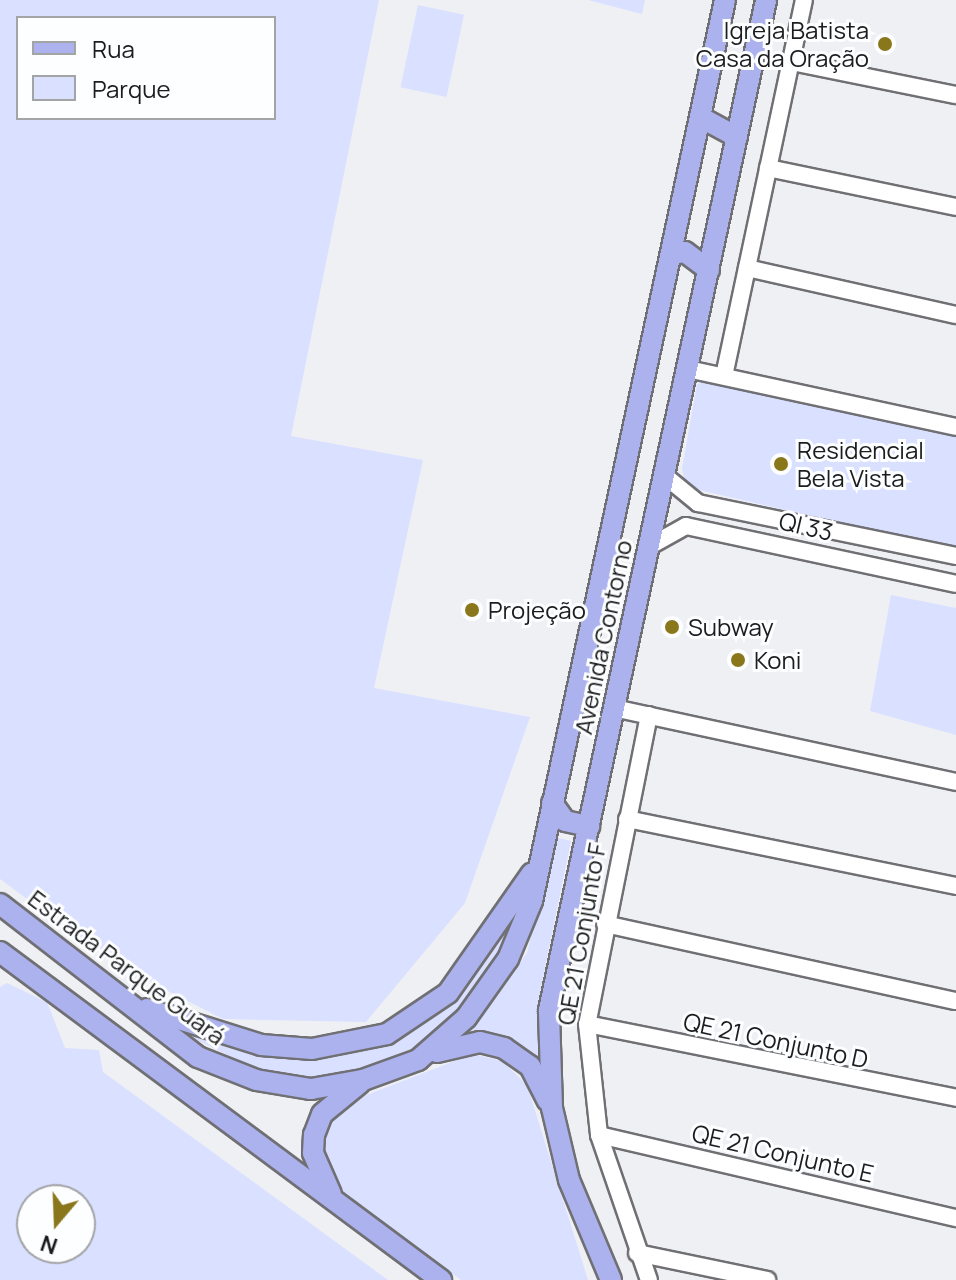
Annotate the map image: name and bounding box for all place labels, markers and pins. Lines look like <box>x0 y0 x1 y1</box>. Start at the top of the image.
place label: Igreja Batista Casa da Oração <box>696 16 869 72</box>
marker: Igreja Batista Casa da Oração <box>876 35 894 53</box>
place label: Residencial Bela Vista <box>797 436 924 492</box>
marker: Residencial Bela Vista <box>772 455 790 473</box>
place label: Projeção <box>488 596 586 624</box>
marker: Projeção <box>463 601 481 619</box>
place label: Subway <box>688 613 774 641</box>
marker: Subway <box>663 618 681 636</box>
place label: Koni <box>754 646 801 674</box>
marker: Koni <box>729 651 747 669</box>

